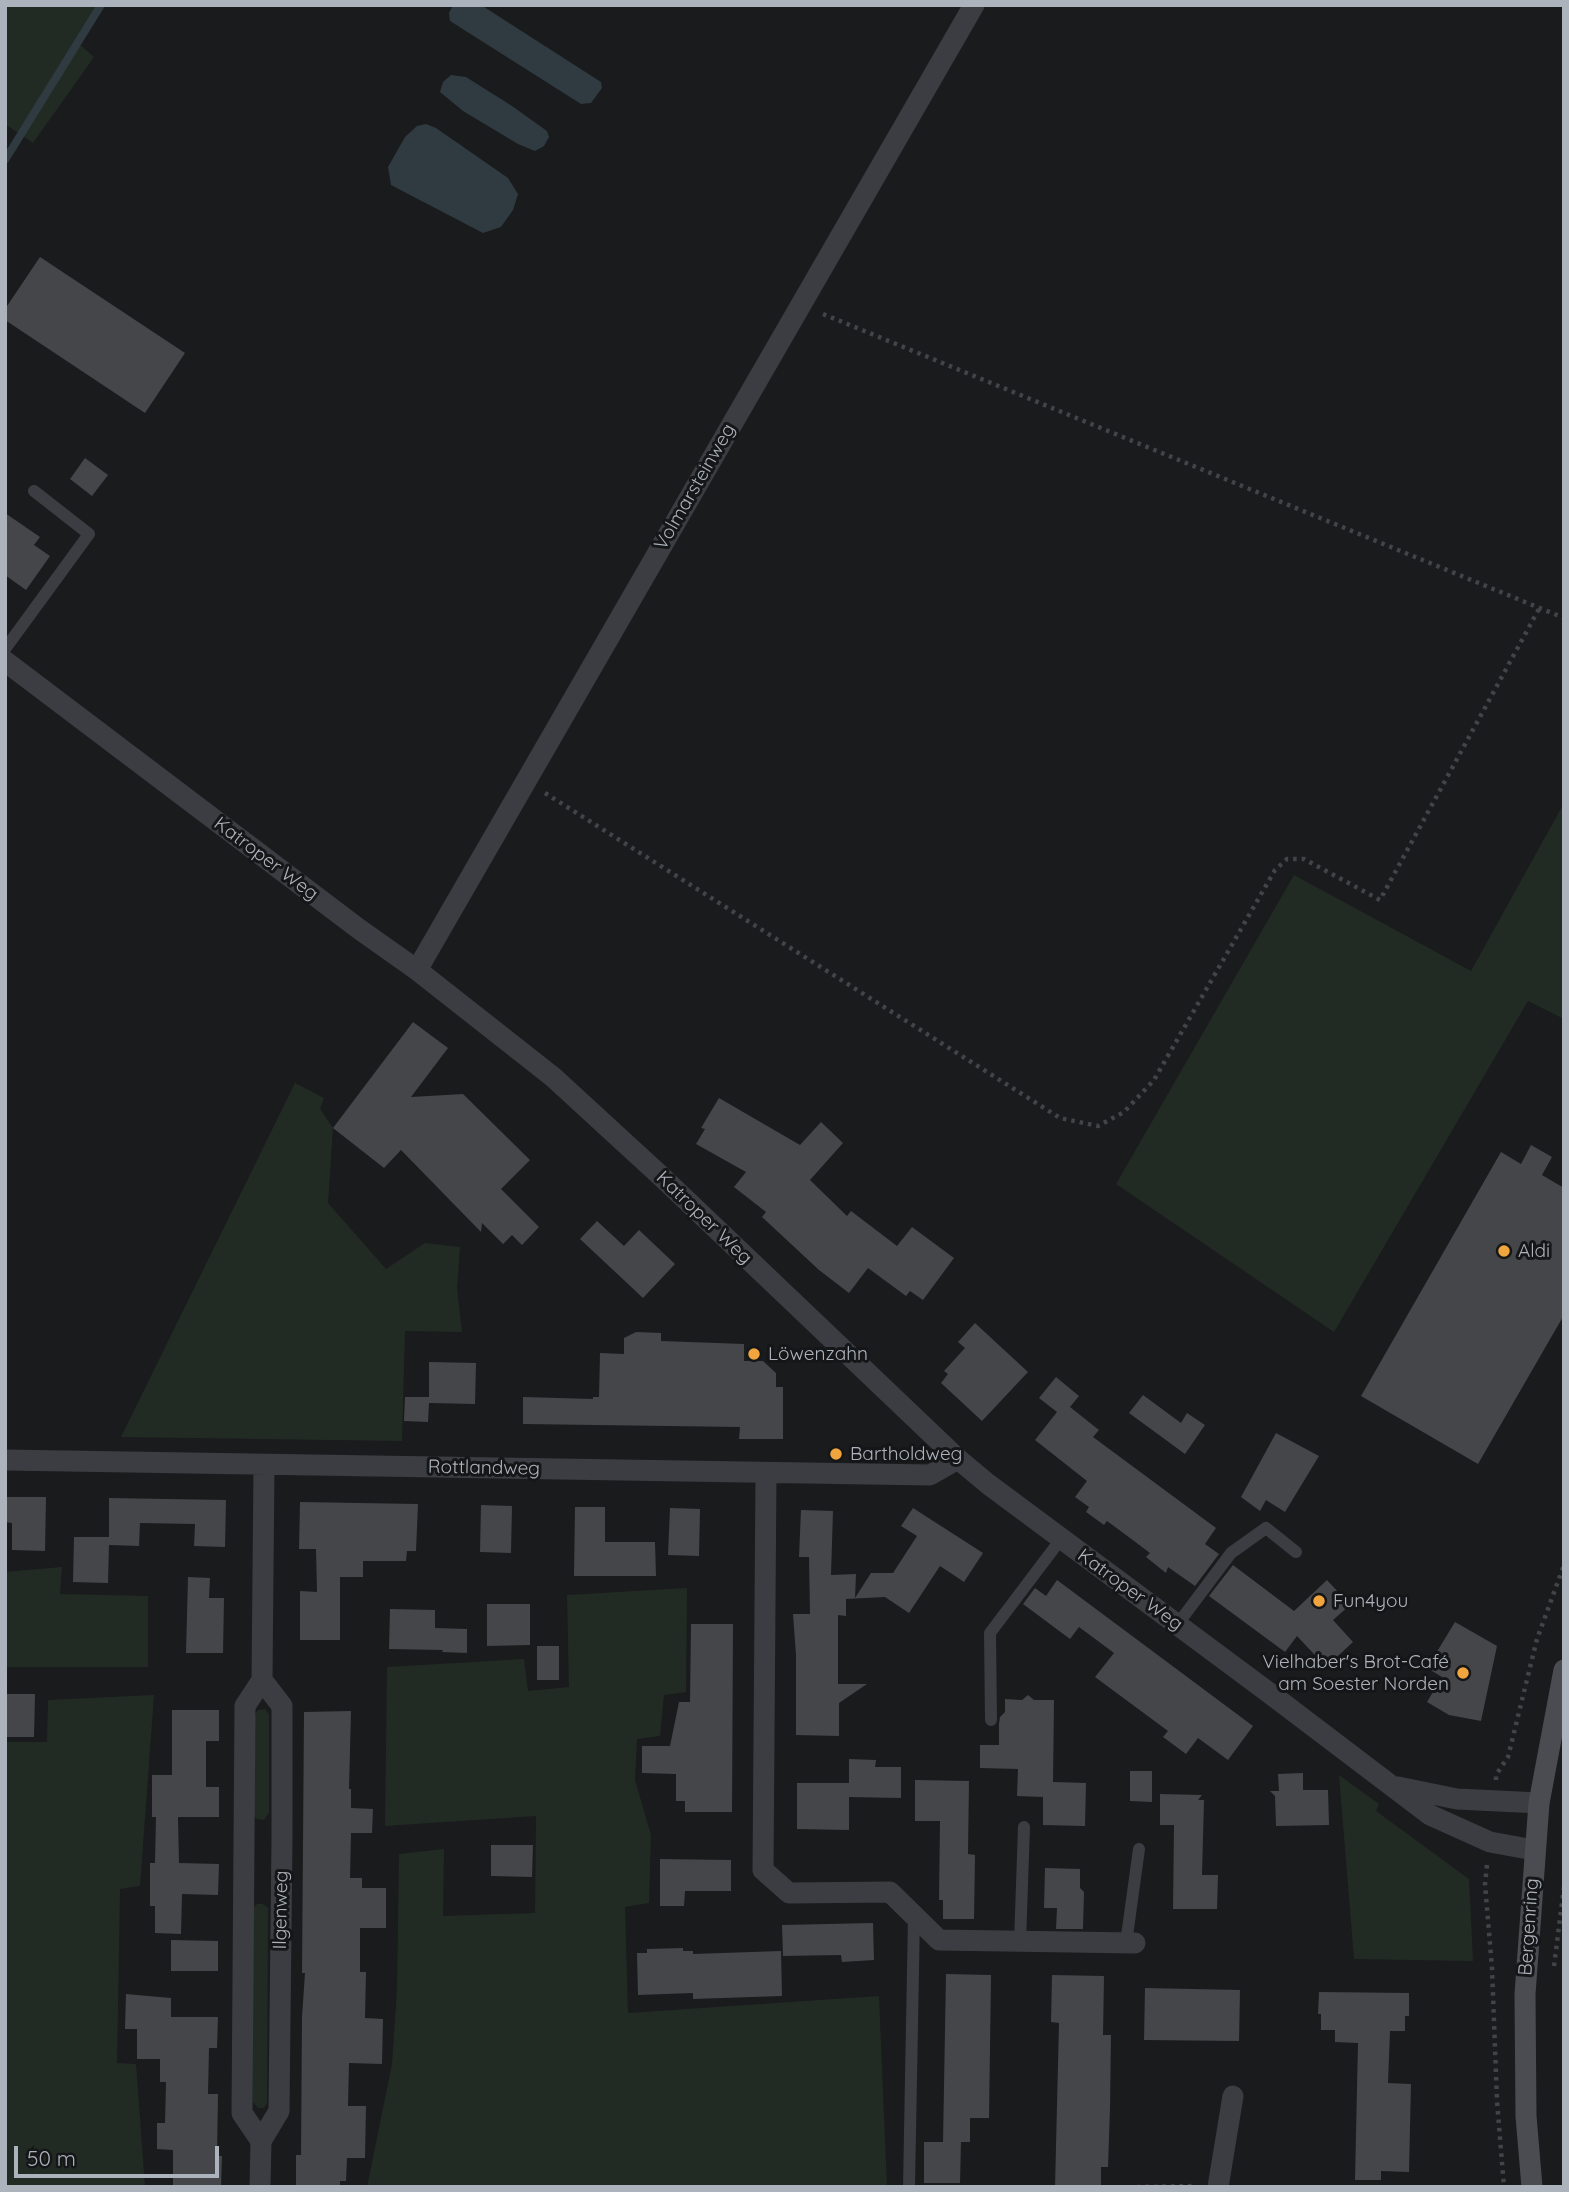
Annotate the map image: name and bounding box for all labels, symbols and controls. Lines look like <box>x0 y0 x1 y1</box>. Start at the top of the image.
street label: Volmarsteinweg <box>650 420 740 554</box>
street label: Katroper Weg <box>209 812 323 906</box>
street label: Katroper Weg <box>651 1167 757 1269</box>
place label: Aldi <box>1518 1240 1550 1262</box>
marker: Aldi <box>1496 1243 1512 1259</box>
place label: Löwenzahn <box>768 1343 868 1365</box>
marker: Löwenzahn <box>746 1346 762 1362</box>
place label: Bartholdweg <box>850 1443 962 1465</box>
marker: Bartholdweg <box>828 1446 844 1462</box>
street label: Rottlandweg <box>428 1456 540 1480</box>
street label: Katroper Weg <box>1073 1544 1187 1636</box>
place label: Fun4you <box>1333 1590 1408 1612</box>
marker: Fun4you <box>1311 1593 1327 1609</box>
place label: Vielhaber's Brot-Café am Soester Norden <box>1262 1651 1449 1695</box>
marker: Vielhaber's Brot-Café am Soester Norden <box>1455 1665 1471 1681</box>
street label: Ilgenweg <box>269 1870 293 1950</box>
street label: Bergenring <box>1514 1878 1544 1976</box>
scale bar <box>18 2132 222 2176</box>
text: 50 m <box>27 2145 76 2171</box>

